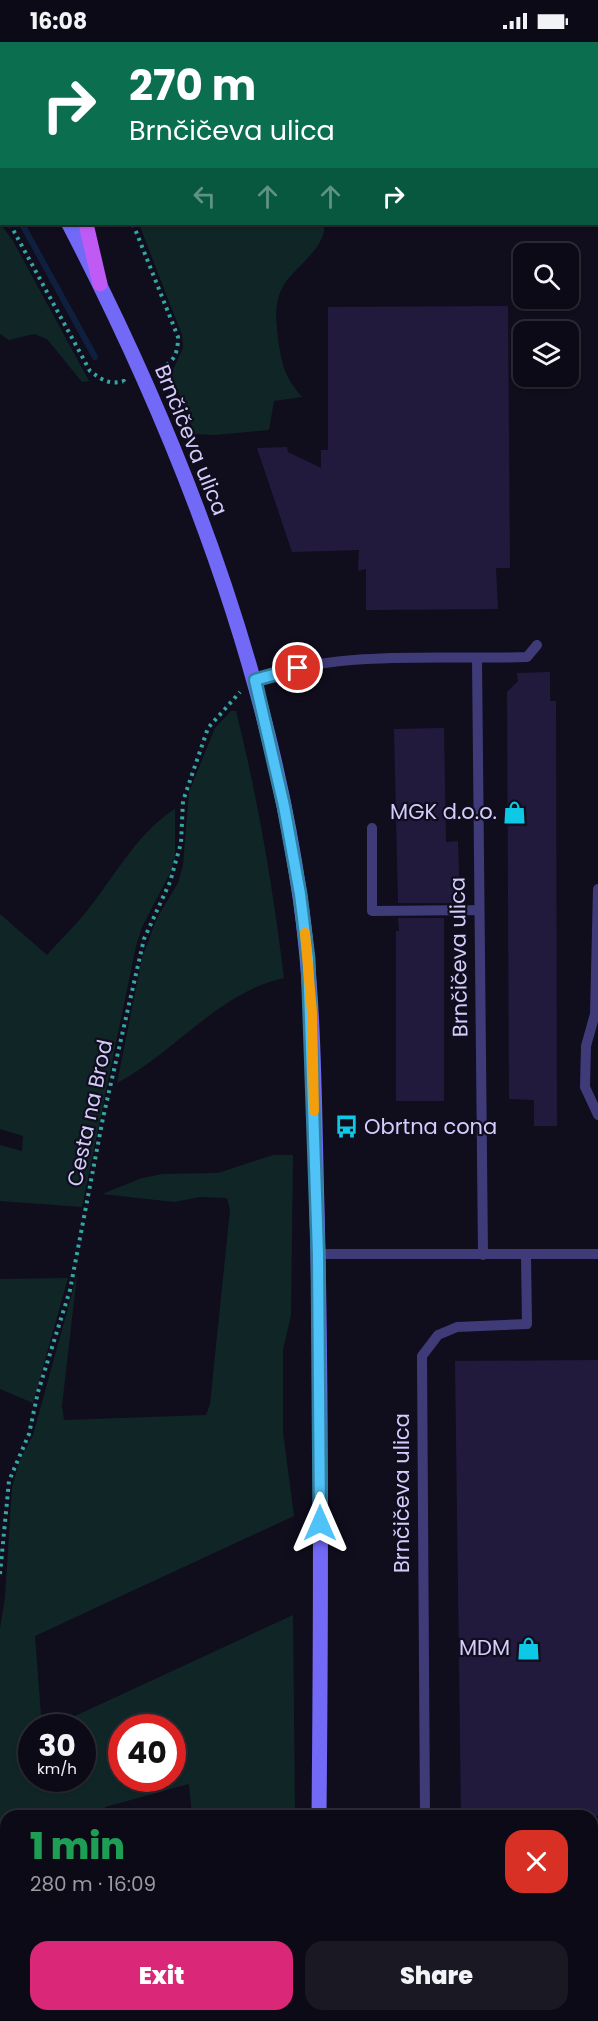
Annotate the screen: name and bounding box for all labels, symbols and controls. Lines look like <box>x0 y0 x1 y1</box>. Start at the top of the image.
text: 16:08 <box>30 6 87 37</box>
text: 270 m <box>129 56 256 115</box>
icon: right <box>30 66 108 144</box>
text: Brnčičeva ulica <box>129 112 335 149</box>
icon: left <box>188 180 221 213</box>
icon: ahead <box>251 180 284 213</box>
icon: ahead <box>314 180 347 213</box>
icon: right <box>377 180 410 213</box>
map controls <box>513 243 579 387</box>
button: search <box>513 243 579 309</box>
button: layers <box>513 321 579 387</box>
street label: Brnčičeva ulica <box>148 360 235 519</box>
pin <box>272 642 323 693</box>
icon: arrive <box>281 651 314 684</box>
place label: MGK d.o.o. <box>390 797 497 826</box>
shop icon: MGK d.o.o. <box>502 799 528 825</box>
street label: Brnčičeva ulica <box>443 877 474 1037</box>
street label: Cesta na Brod <box>60 1037 119 1189</box>
place label: Obrtna cona <box>364 1112 497 1141</box>
bus stop icon: Obrtna cona <box>333 1114 359 1140</box>
street label: Brnčičeva ulica <box>387 1413 416 1573</box>
position arrow <box>288 1491 352 1555</box>
place label: MDM <box>459 1633 510 1662</box>
shop icon: MDM <box>515 1635 541 1661</box>
speed limit sign: 40 <box>108 1714 186 1792</box>
text: 30 <box>38 1724 76 1767</box>
text: km/h <box>37 1758 77 1779</box>
text: 1 min <box>30 1821 125 1872</box>
button: close <box>505 1830 568 1893</box>
text: 280 m · 16:09 <box>30 1870 156 1898</box>
button: Exit <box>30 1941 293 2010</box>
button: Share <box>305 1941 568 2010</box>

